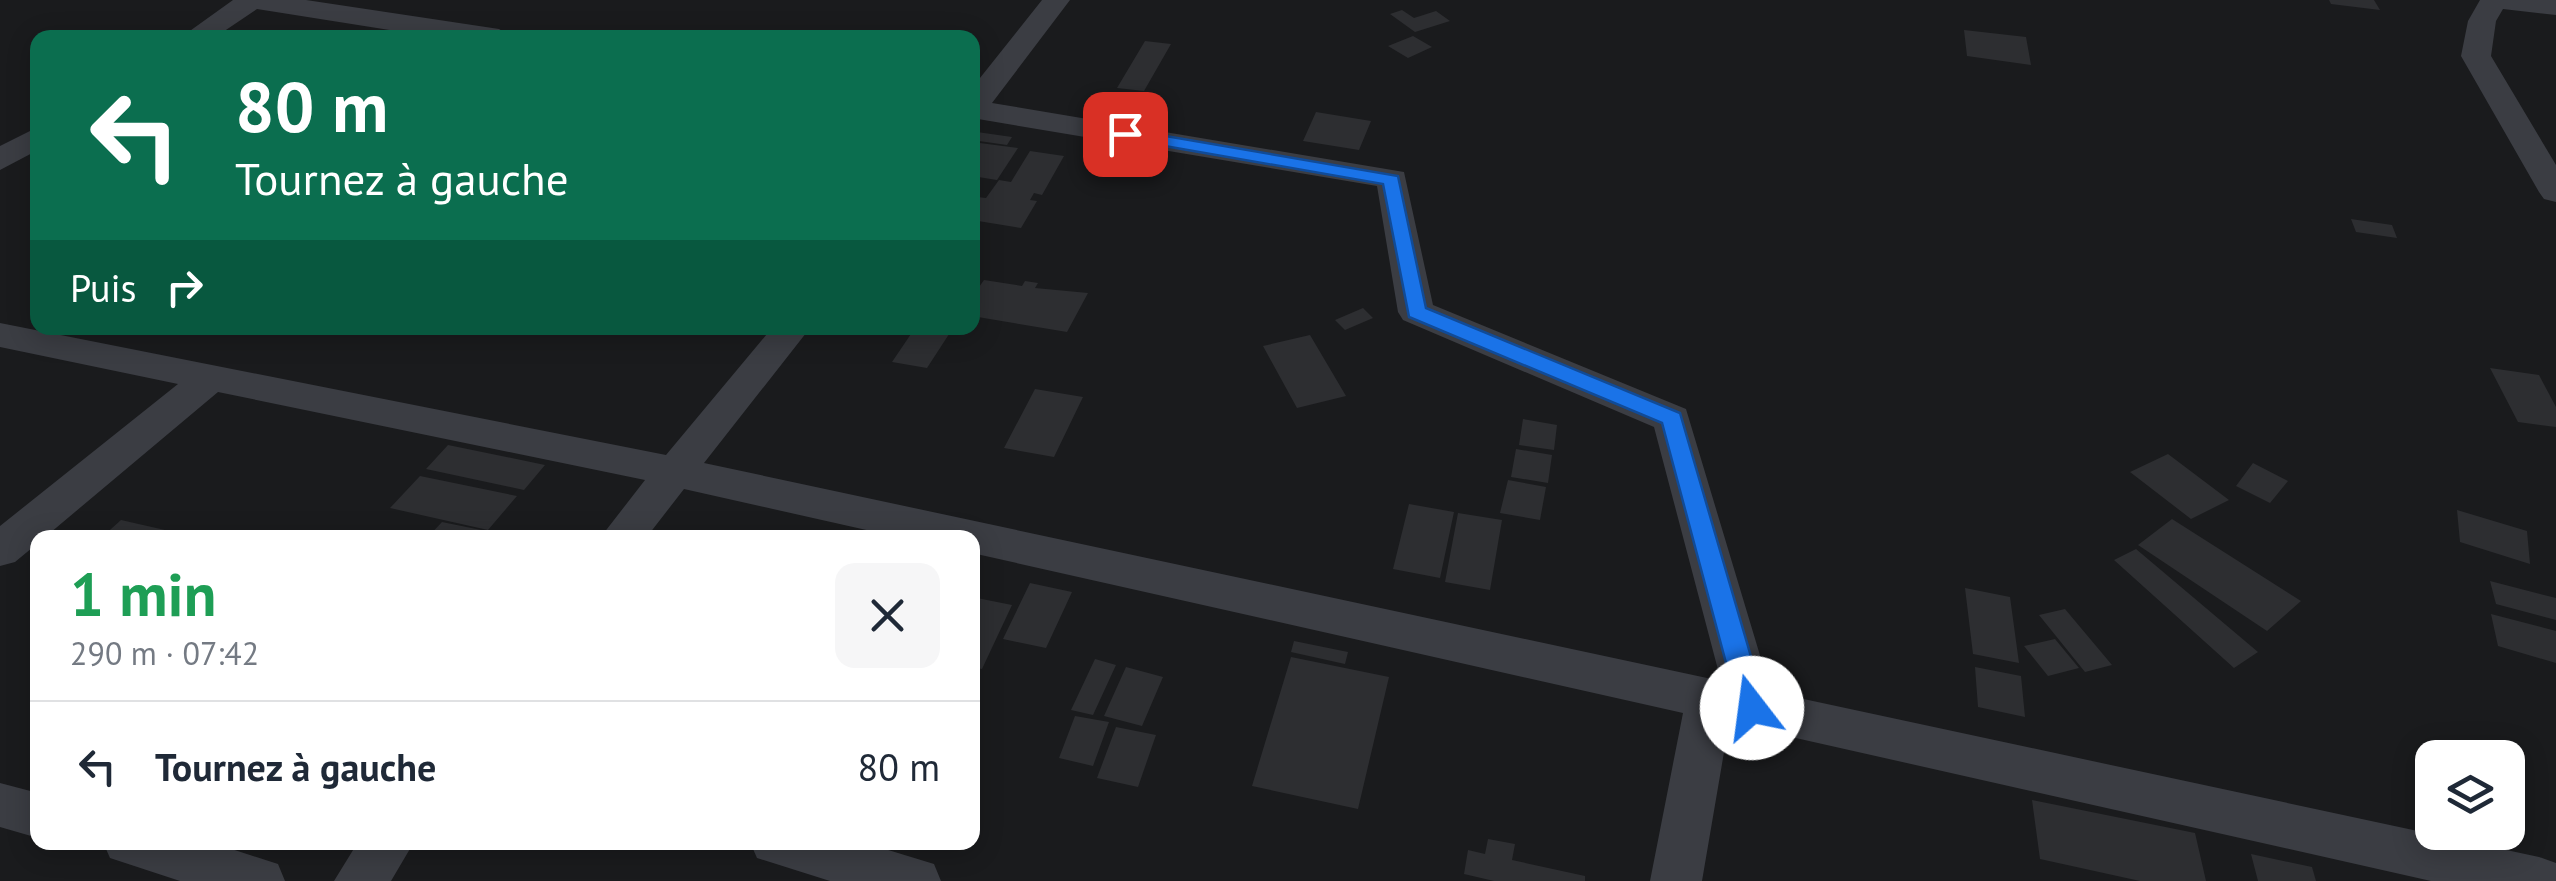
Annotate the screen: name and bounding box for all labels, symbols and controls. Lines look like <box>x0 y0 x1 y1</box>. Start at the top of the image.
text: 80 m <box>235 61 388 151</box>
icon: left <box>70 70 200 200</box>
pin <box>1083 92 1168 177</box>
icon: arrive <box>1098 107 1153 162</box>
text: Tournez à gauche <box>235 149 569 207</box>
icon: right <box>157 260 212 315</box>
text: Puis <box>70 263 137 312</box>
text: 1 min <box>70 555 216 633</box>
button: close <box>835 563 940 668</box>
text: 290 m · 07:42 <box>70 632 259 674</box>
position arrow <box>1700 656 1804 760</box>
icon: left <box>70 739 125 794</box>
map controls <box>2415 740 2525 850</box>
button: layers <box>2415 740 2525 850</box>
text: Tournez à gauche <box>155 742 436 791</box>
text: 80 m <box>858 742 940 791</box>

